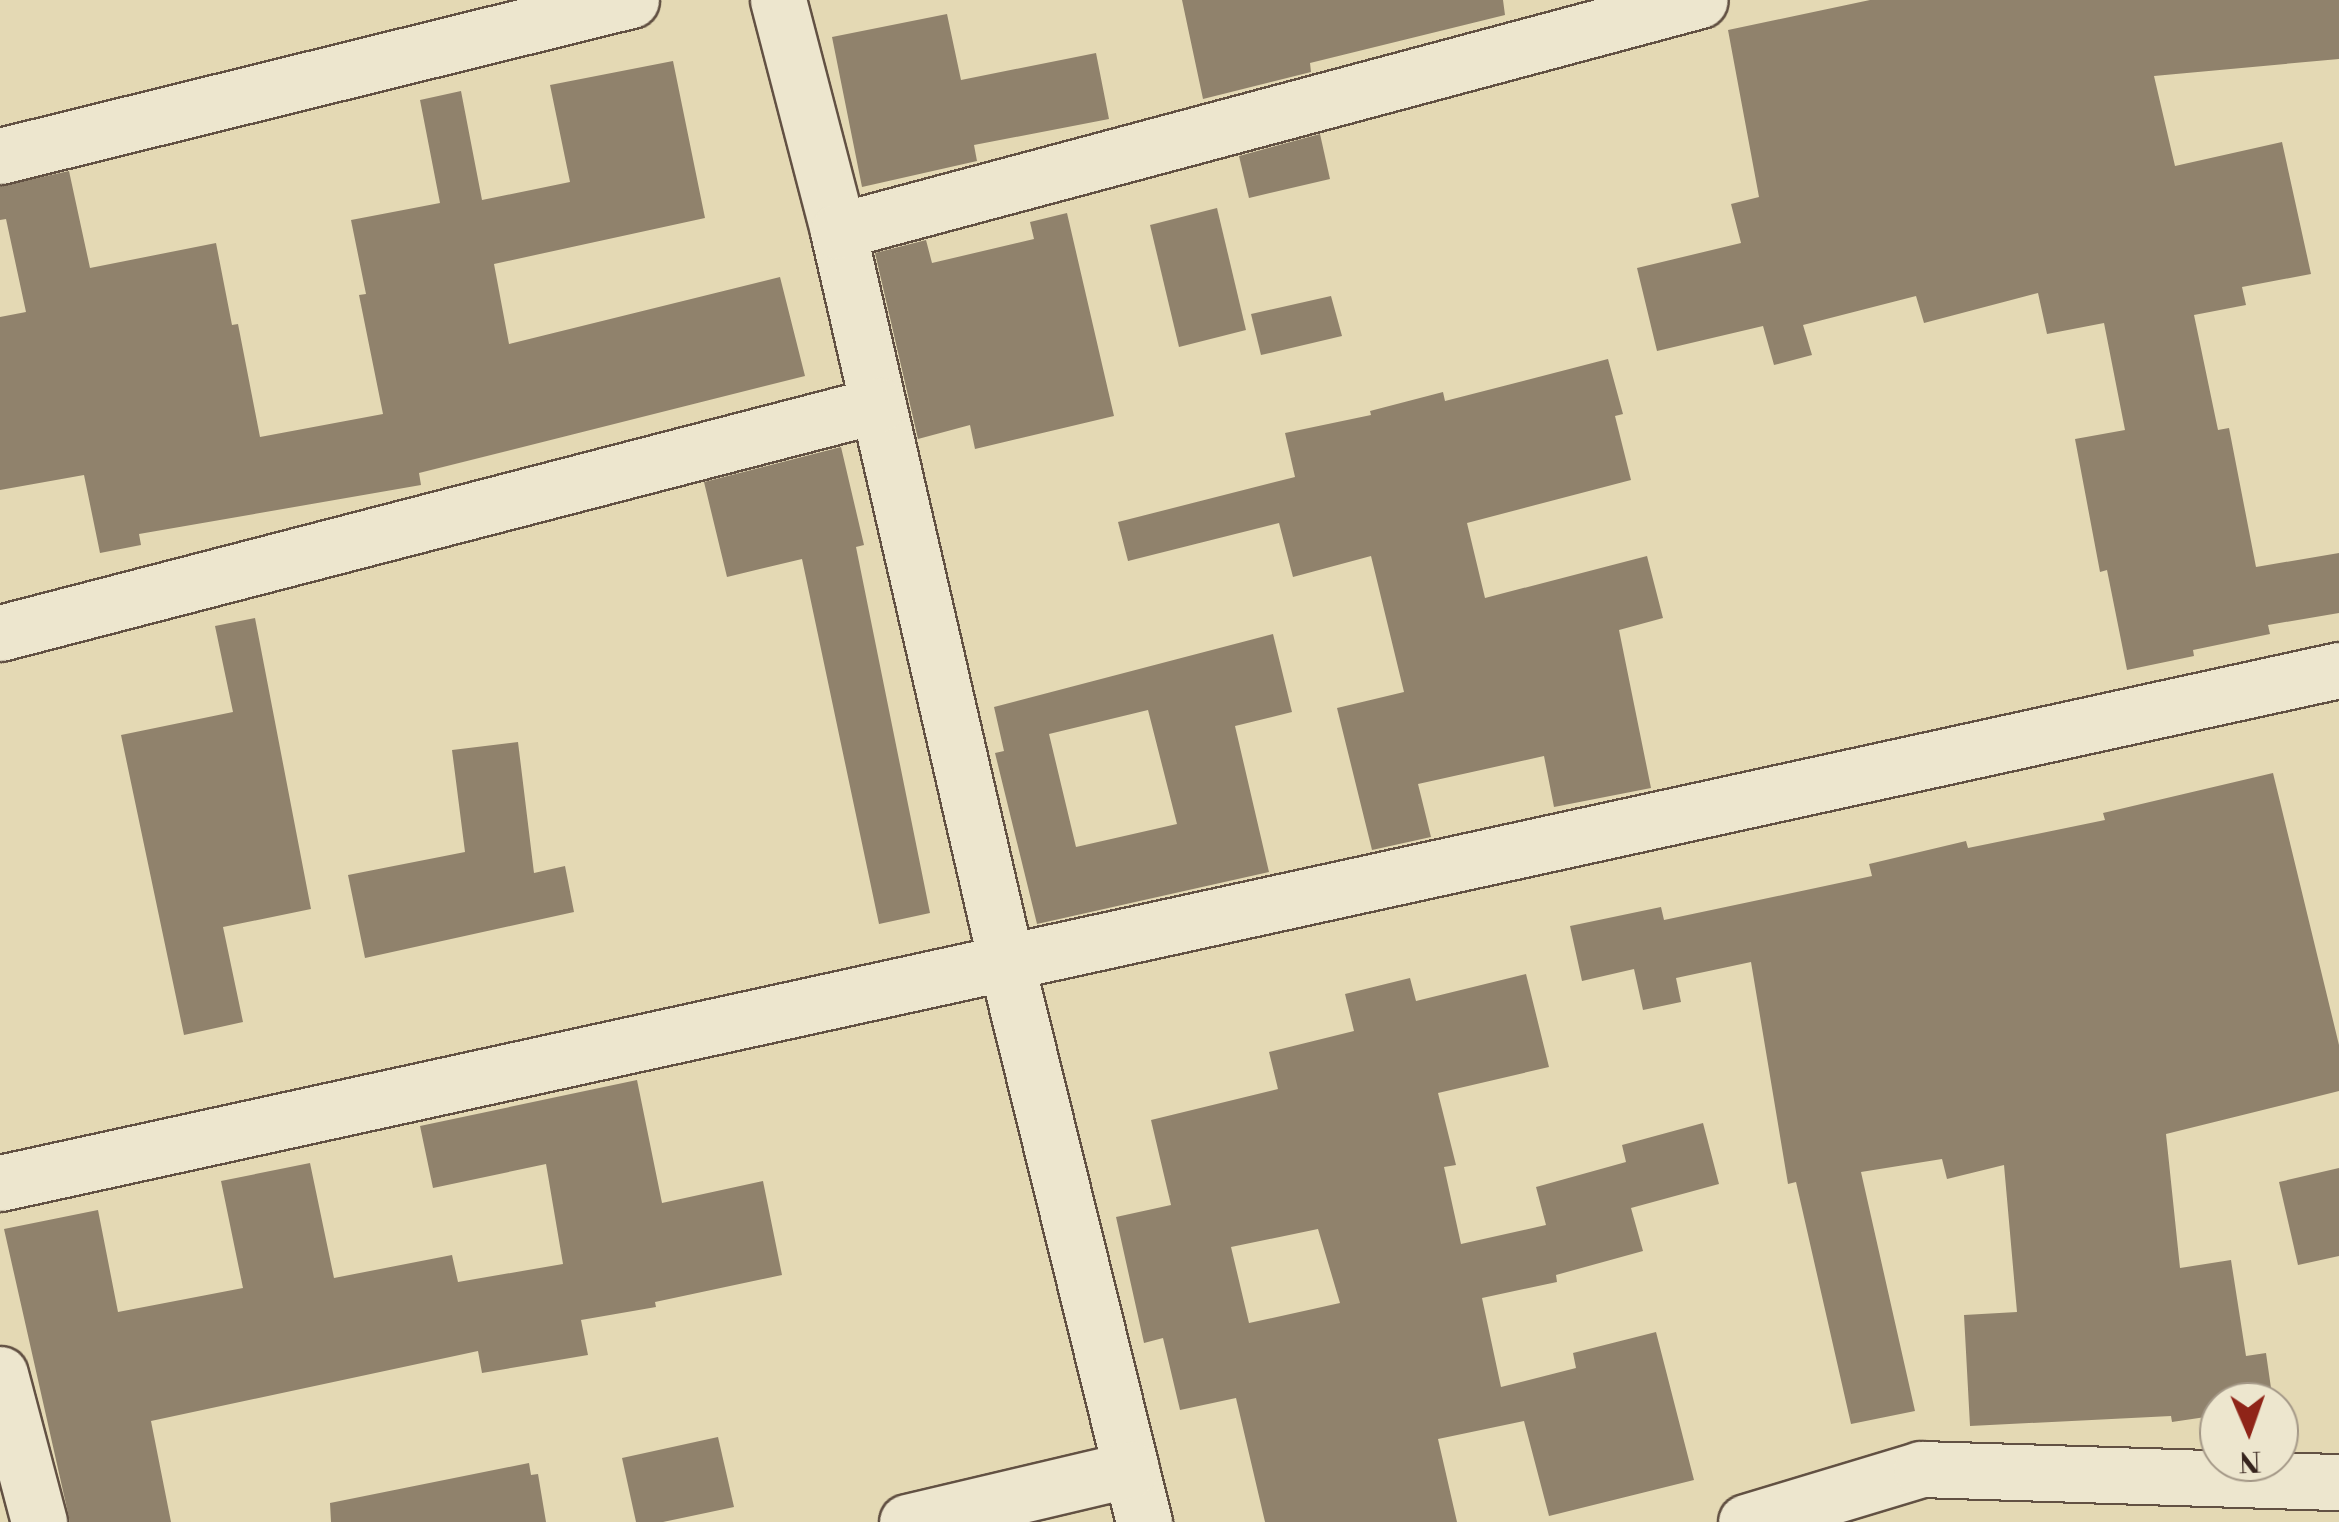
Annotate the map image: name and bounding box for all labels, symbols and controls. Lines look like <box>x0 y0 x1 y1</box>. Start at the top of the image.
north arrow <box>2199 1382 2299 1482</box>
text: N <box>2238 1443 2262 1478</box>

